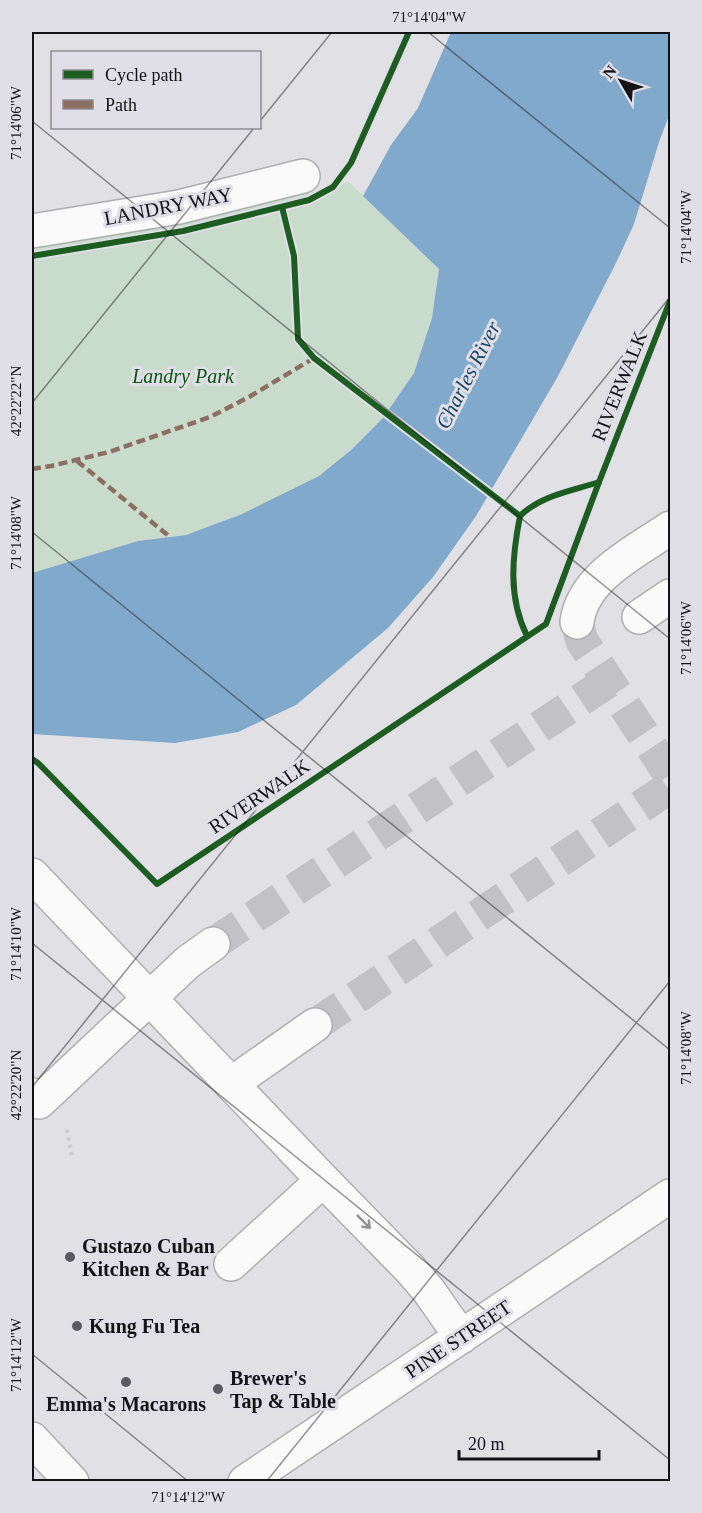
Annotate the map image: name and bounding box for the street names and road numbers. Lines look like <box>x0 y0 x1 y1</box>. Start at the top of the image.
street label: LANDRY WAY <box>102 183 234 229</box>
street label: RIVERWALK <box>587 327 651 444</box>
street label: RIVERWALK <box>204 754 314 838</box>
street label: PINE STREET <box>401 1296 515 1382</box>

